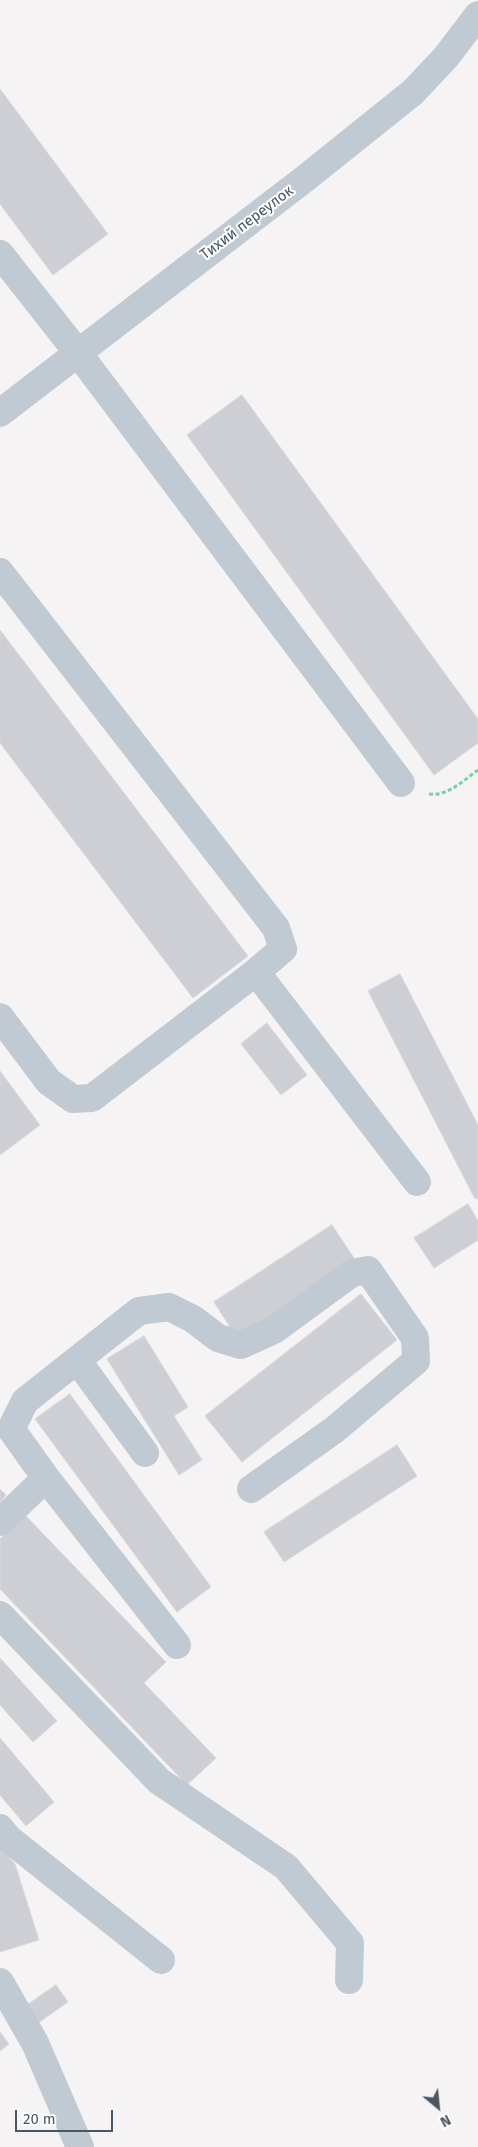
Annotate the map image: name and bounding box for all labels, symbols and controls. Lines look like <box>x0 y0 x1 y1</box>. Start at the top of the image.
street label: Тихий переулок <box>197 182 297 264</box>
north arrow <box>413 2082 463 2132</box>
scale bar <box>18 2100 115 2132</box>
text: 20 m <box>23 2110 56 2128</box>
text: N <box>437 2111 453 2130</box>

